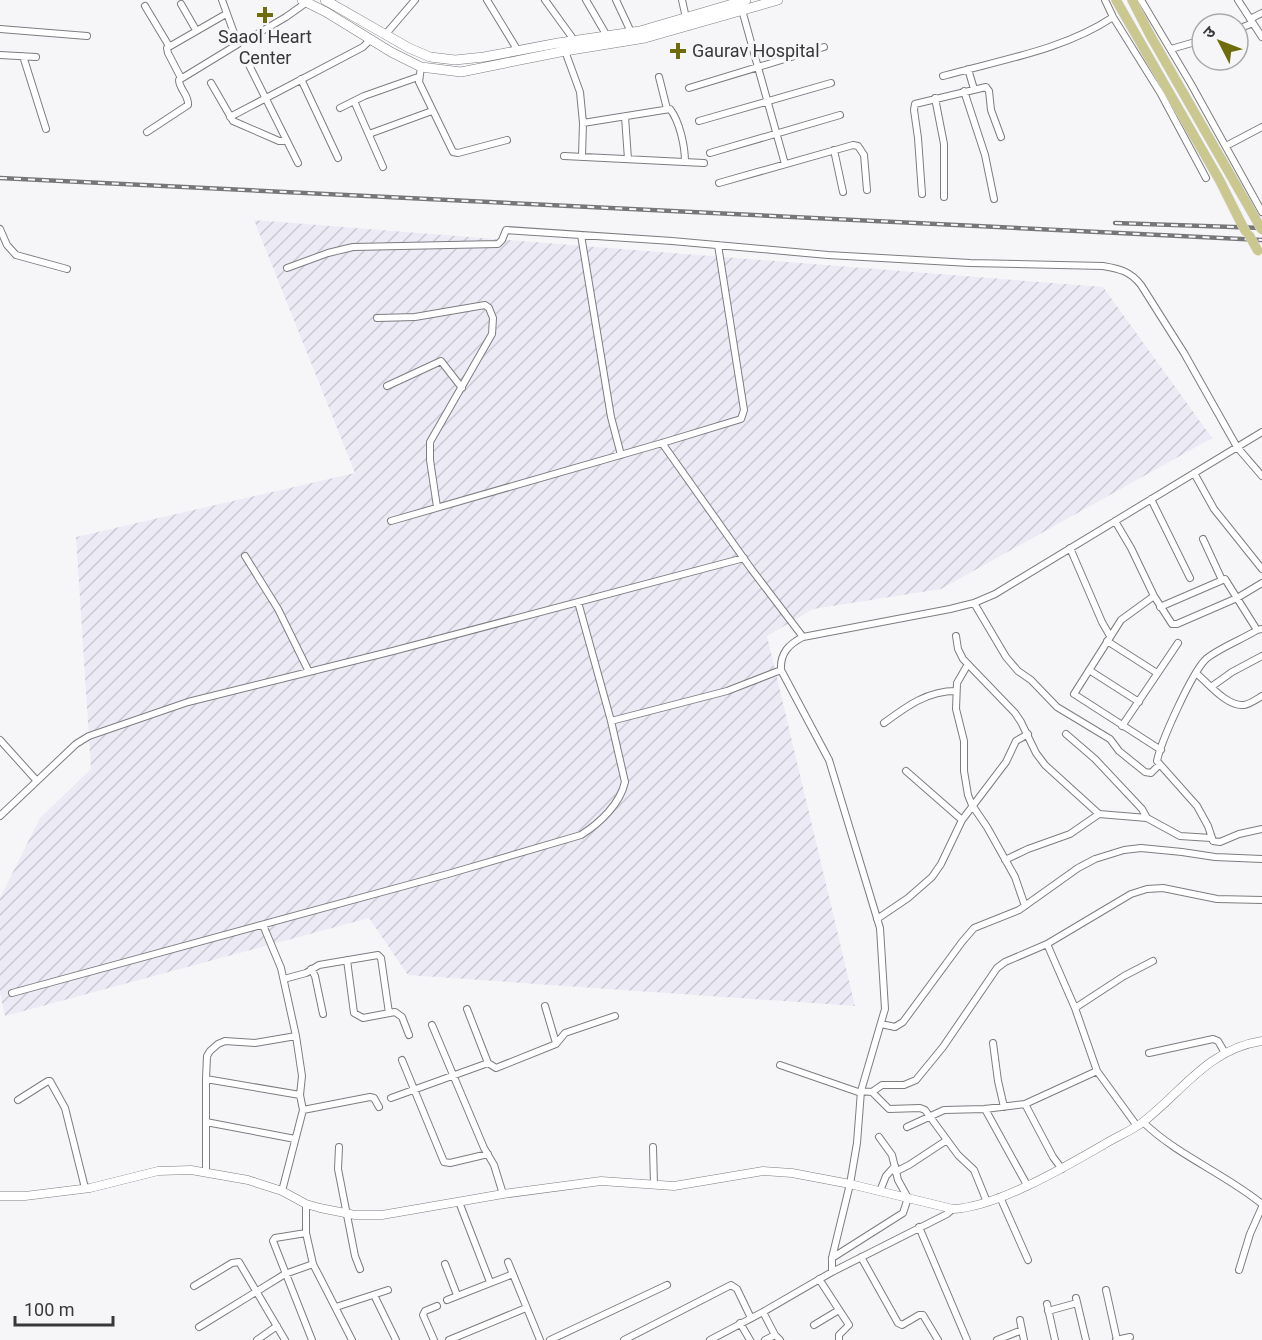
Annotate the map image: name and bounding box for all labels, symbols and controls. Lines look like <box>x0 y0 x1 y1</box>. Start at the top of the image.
marker: Saaol Heart Center <box>256 6 274 24</box>
north arrow <box>1190 12 1250 72</box>
text: उ <box>1199 22 1220 42</box>
place label: Saaol Heart Center <box>218 26 312 68</box>
place label: Gaurav Hospital <box>692 40 820 61</box>
marker: Gaurav Hospital <box>669 42 687 60</box>
scale bar <box>15 1289 112 1327</box>
text: 100 m <box>24 1299 75 1320</box>

